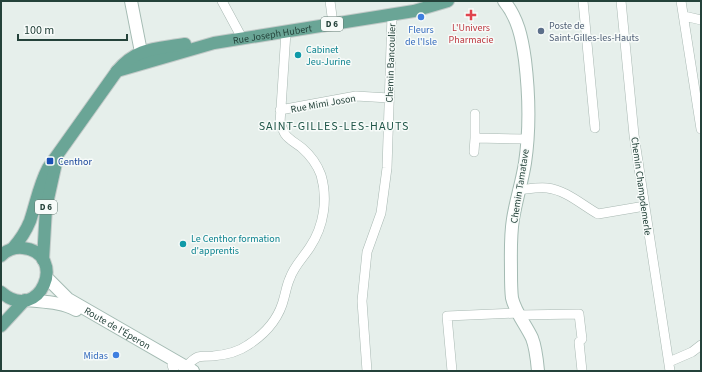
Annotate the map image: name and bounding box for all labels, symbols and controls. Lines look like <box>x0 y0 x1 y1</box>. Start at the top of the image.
marker: L'Univers Pharmacie <box>466 10 476 20</box>
marker: Fleurs de l'Isle <box>416 12 426 22</box>
scale bar <box>18 16 127 42</box>
road number: D 6 <box>321 17 343 31</box>
place label: Poste de Saint-Gilles-les-Hauts <box>549 19 639 45</box>
street label: Rue Joseph Hubert <box>232 21 314 48</box>
place label: L'Univers Pharmacie <box>449 21 493 47</box>
text: 100 m <box>24 22 54 39</box>
street label: Chemin Bancoulier <box>383 23 399 103</box>
place label: Fleurs de l'Isle <box>405 23 437 49</box>
marker: Poste de Saint-Gilles-les-Hauts <box>536 26 546 36</box>
place label: Cabinet Jeu-Jurine <box>306 43 351 69</box>
marker: Cabinet Jeu-Jurine <box>293 50 303 60</box>
street label: Rue Mimi Joson <box>290 91 357 117</box>
district label: SAINT-GILLES-LES-HAUTS <box>259 118 409 135</box>
street label: Chemin Champdemerle <box>627 136 655 236</box>
street label: Chemin Tamatave <box>507 148 533 224</box>
place label: Centhor <box>58 155 92 169</box>
marker: Centhor <box>45 156 55 166</box>
road number: D 6 <box>35 200 57 214</box>
place label: Le Centhor formation d'apprentis <box>191 232 280 258</box>
marker: Le Centhor formation d'apprentis <box>178 239 188 249</box>
street label: Route de l'Éperon <box>81 304 153 353</box>
place label: Midas <box>83 349 108 363</box>
marker: Midas <box>111 350 121 360</box>

